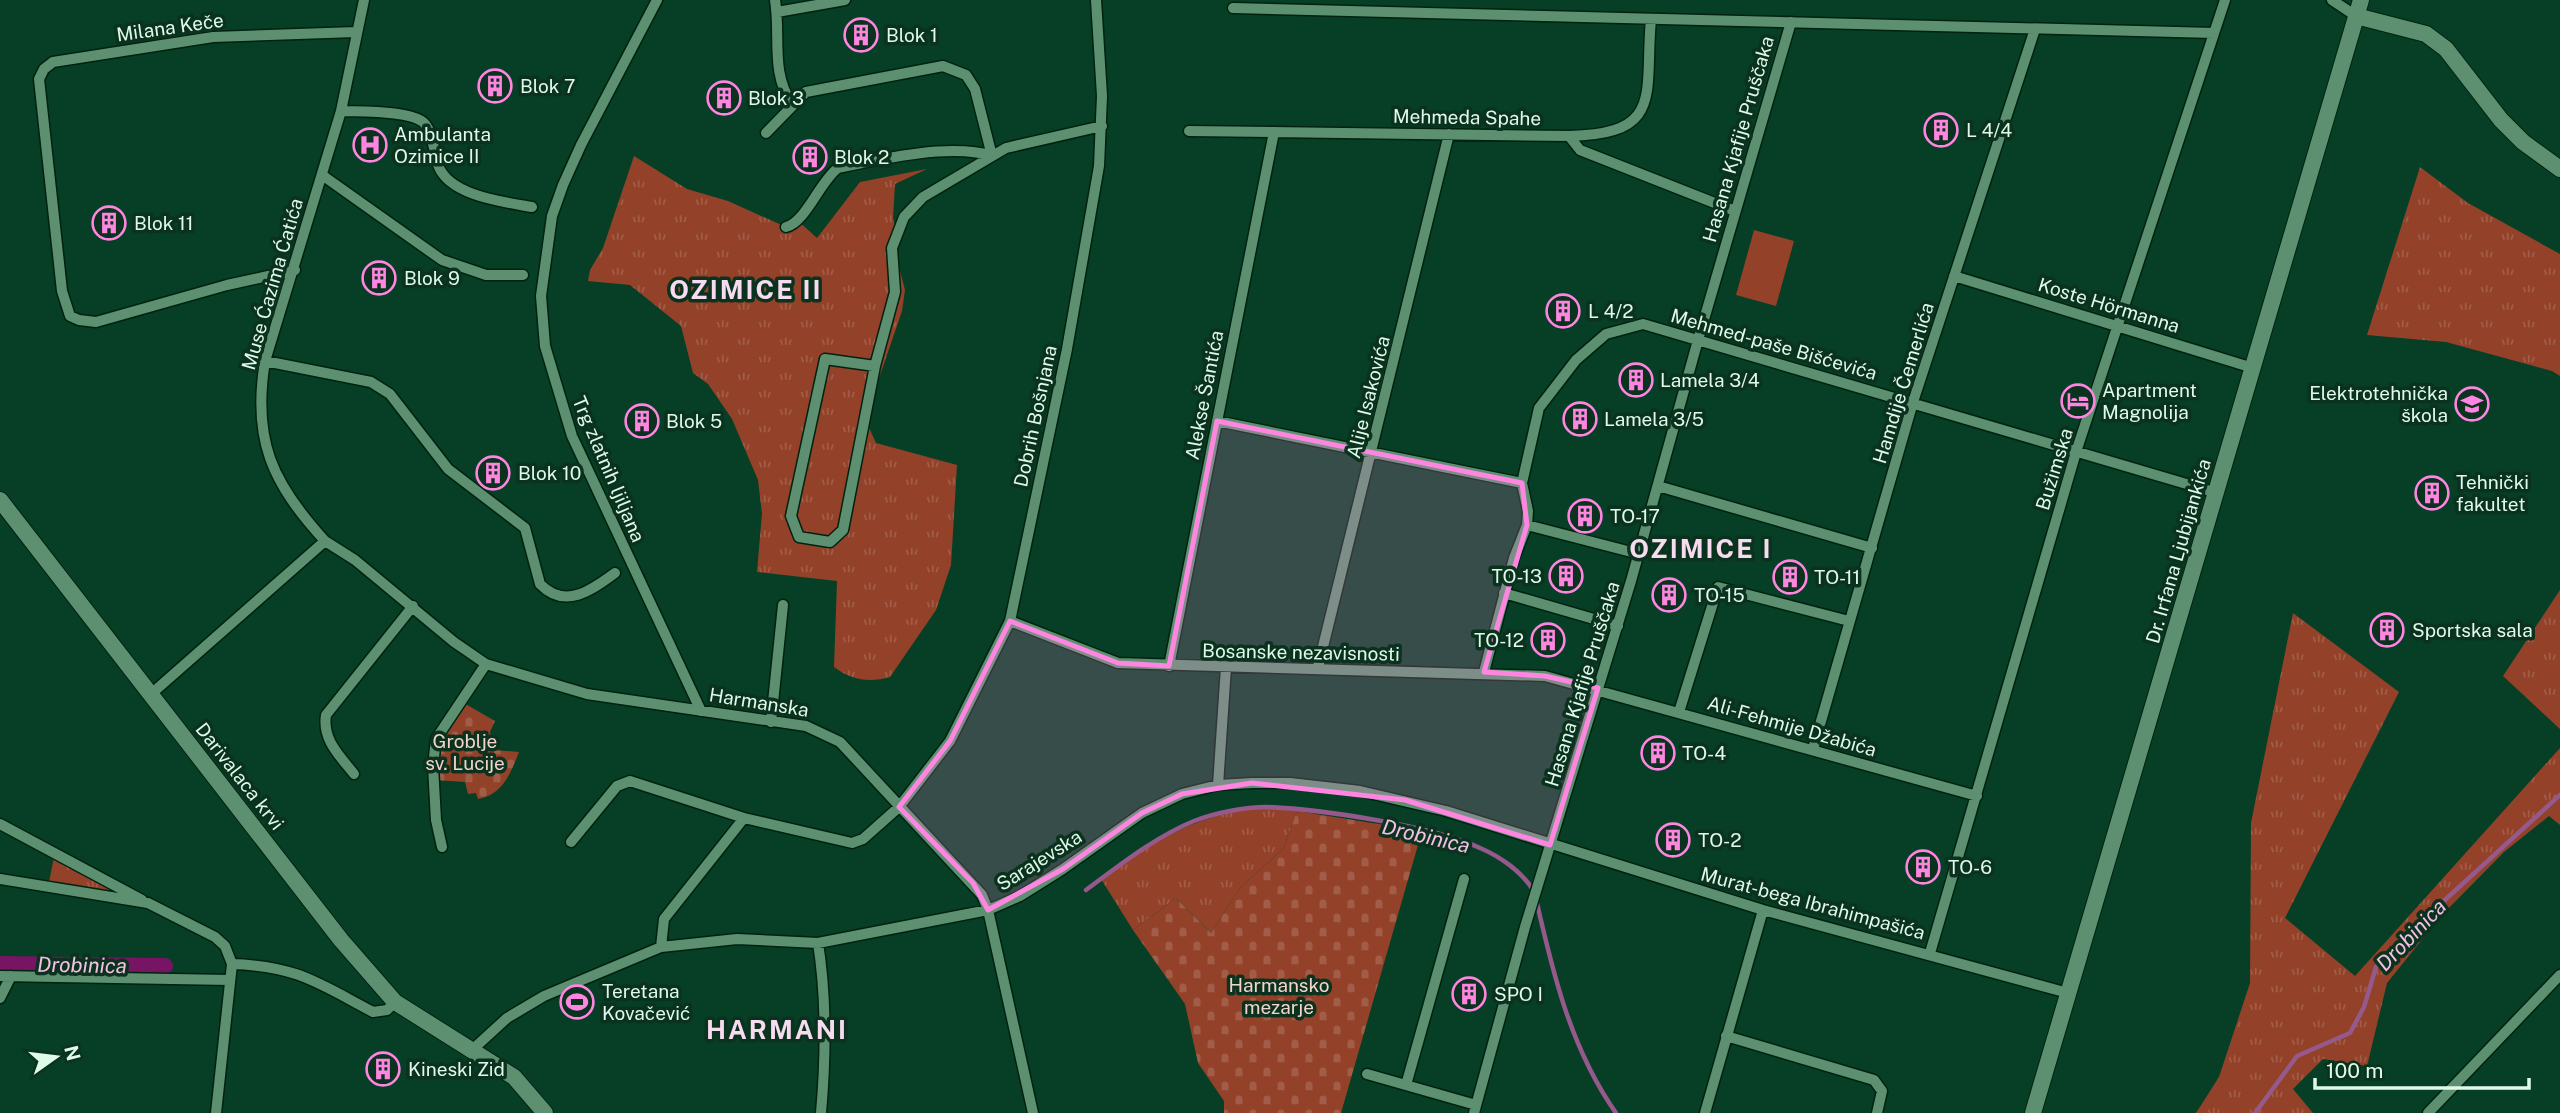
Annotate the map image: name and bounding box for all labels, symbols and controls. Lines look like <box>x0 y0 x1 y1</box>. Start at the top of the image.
street label: Milana Keče <box>115 9 225 45</box>
building icon: Blok 1 <box>842 16 880 54</box>
place label: Blok 1 <box>886 24 938 46</box>
street label: Hasana Kjafije Pruščaka <box>1698 33 1778 245</box>
building icon: Blok 7 <box>476 67 514 105</box>
place label: Blok 7 <box>520 75 575 97</box>
building icon: Blok 3 <box>705 79 743 117</box>
place label: Blok 3 <box>748 87 804 109</box>
street label: Mehmeda Spahe <box>1393 105 1541 129</box>
building icon: L 4/4 <box>1922 111 1960 149</box>
place label: L 4/4 <box>1966 119 2012 141</box>
place label: Ambulanta Ozimice II <box>394 123 491 167</box>
hospital icon: Ambulanta Ozimice II <box>351 126 389 164</box>
building icon: Blok 2 <box>791 138 829 176</box>
place label: Blok 2 <box>834 146 889 168</box>
street label: Muse Ćazima Ćatića <box>237 196 307 372</box>
building icon: Blok 11 <box>90 204 128 242</box>
place label: Blok 11 <box>134 212 194 234</box>
building icon: Blok 9 <box>360 259 398 297</box>
place label: Blok 9 <box>404 267 460 289</box>
street label: Koste Hörmanna <box>2036 273 2182 337</box>
district label: OZIMICE II <box>669 274 823 305</box>
building icon: L 4/2 <box>1544 292 1582 330</box>
place label: L 4/2 <box>1588 300 1634 322</box>
street label: Hamdije Čemerlića <box>1868 300 1938 466</box>
street label: Mehmed-paše Bišćevića <box>1668 304 1880 384</box>
street label: Alekse Šantića <box>1181 328 1227 462</box>
street label: Alije Isakovića <box>1342 333 1394 461</box>
street label: Dobrih Bošnjana <box>1009 343 1061 489</box>
building icon: Lamela 3/4 <box>1617 361 1655 399</box>
place label: Lamela 3/4 <box>1660 369 1760 391</box>
place label: Apartment Magnolija <box>2102 379 2197 423</box>
hotel icon: Apartment Magnolija <box>2059 382 2097 420</box>
place label: Elektrotehnička škola <box>2309 382 2448 426</box>
school or university icon: Elektrotehnička škola <box>2453 385 2491 423</box>
street label: Trg zlatnih ljiljana <box>568 393 650 545</box>
building icon: Lamela 3/5 <box>1561 400 1599 438</box>
building icon: Blok 5 <box>623 402 661 440</box>
place label: Lamela 3/5 <box>1604 408 1704 430</box>
place label: Blok 5 <box>666 410 722 432</box>
street label: Bužimska <box>2031 425 2077 513</box>
building icon: Blok 10 <box>474 454 512 492</box>
street label: Dr. Irfana Ljubijankića <box>2141 456 2215 646</box>
place label: Blok 10 <box>518 462 581 484</box>
place label: Tehnički fakultet <box>2456 471 2529 515</box>
building icon: Tehnički fakultet <box>2413 474 2451 512</box>
building icon: TO-17 <box>1566 497 1604 535</box>
place label: TO-17 <box>1610 505 1660 527</box>
district label: OZIMICE I <box>1629 533 1773 564</box>
building icon: TO-13 <box>1547 557 1585 595</box>
building icon: TO-11 <box>1771 558 1809 596</box>
place label: TO-13 <box>1491 565 1542 587</box>
place label: TO-11 <box>1814 566 1860 588</box>
building icon: TO-15 <box>1650 576 1688 614</box>
street label: Hasana Kjafije Pruščaka <box>1540 579 1624 789</box>
place label: TO-15 <box>1694 584 1745 606</box>
building icon: Sportska sala <box>2368 611 2406 649</box>
place label: Sportska sala <box>2412 619 2533 641</box>
building icon: TO-12 <box>1529 621 1567 659</box>
place label: TO-12 <box>1474 629 1524 651</box>
street label: Bosanske nezavisnosti <box>1202 639 1400 665</box>
street label: Harmanska <box>708 683 810 721</box>
street label: Ali-Fehmije Džabića <box>1705 691 1879 761</box>
street label: Darivalaca krvi <box>191 718 289 834</box>
park label: Groblje sv. Lucije <box>425 730 505 774</box>
building icon: TO-4 <box>1639 734 1677 772</box>
place label: TO-4 <box>1682 742 1726 764</box>
water label: Drobinica <box>1380 814 1472 858</box>
building icon: TO-2 <box>1654 821 1692 859</box>
street label: Sarajevska <box>992 825 1086 895</box>
place label: TO-2 <box>1698 829 1742 851</box>
building icon: TO-6 <box>1904 848 1942 886</box>
place label: TO-6 <box>1948 856 1992 878</box>
street label: Murat-bega Ibrahimpašića <box>1699 862 1927 944</box>
water label: Drobinica <box>2371 894 2451 976</box>
water label: Drobinica <box>37 952 127 978</box>
park label: Harmansko mezarje <box>1229 974 1329 1018</box>
building icon: SPO I <box>1450 975 1488 1013</box>
place label: Teretana Kovačević <box>602 980 690 1024</box>
sports icon: Teretana Kovačević <box>558 983 596 1021</box>
place label: SPO I <box>1494 983 1543 1005</box>
district label: HARMANI <box>706 1014 848 1045</box>
north arrow <box>21 1022 91 1092</box>
text: N <box>60 1043 85 1063</box>
scale bar <box>2315 1046 2528 1090</box>
building icon: Kineski Zid <box>364 1050 402 1088</box>
place label: Kineski Zid <box>408 1058 505 1080</box>
text: 100 m <box>2326 1058 2383 1083</box>

